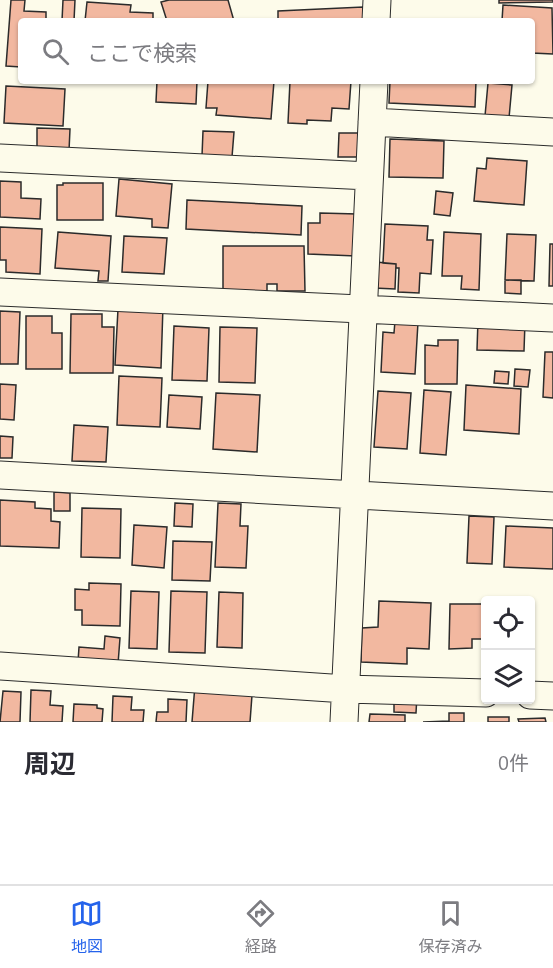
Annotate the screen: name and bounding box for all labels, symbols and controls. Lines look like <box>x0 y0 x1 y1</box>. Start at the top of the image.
search box <box>18 18 535 84</box>
icon: search <box>39 35 72 68</box>
text: ここで検索 <box>87 39 197 67</box>
map controls <box>481 596 535 704</box>
button: locate <box>481 596 535 650</box>
button: layers <box>481 650 535 704</box>
text: 周辺 <box>24 747 76 780</box>
text: 0件 <box>498 750 529 776</box>
tab: 地図 <box>70 897 103 957</box>
tab: 経路 <box>244 897 277 957</box>
tab: 保存済み <box>418 897 482 957</box>

